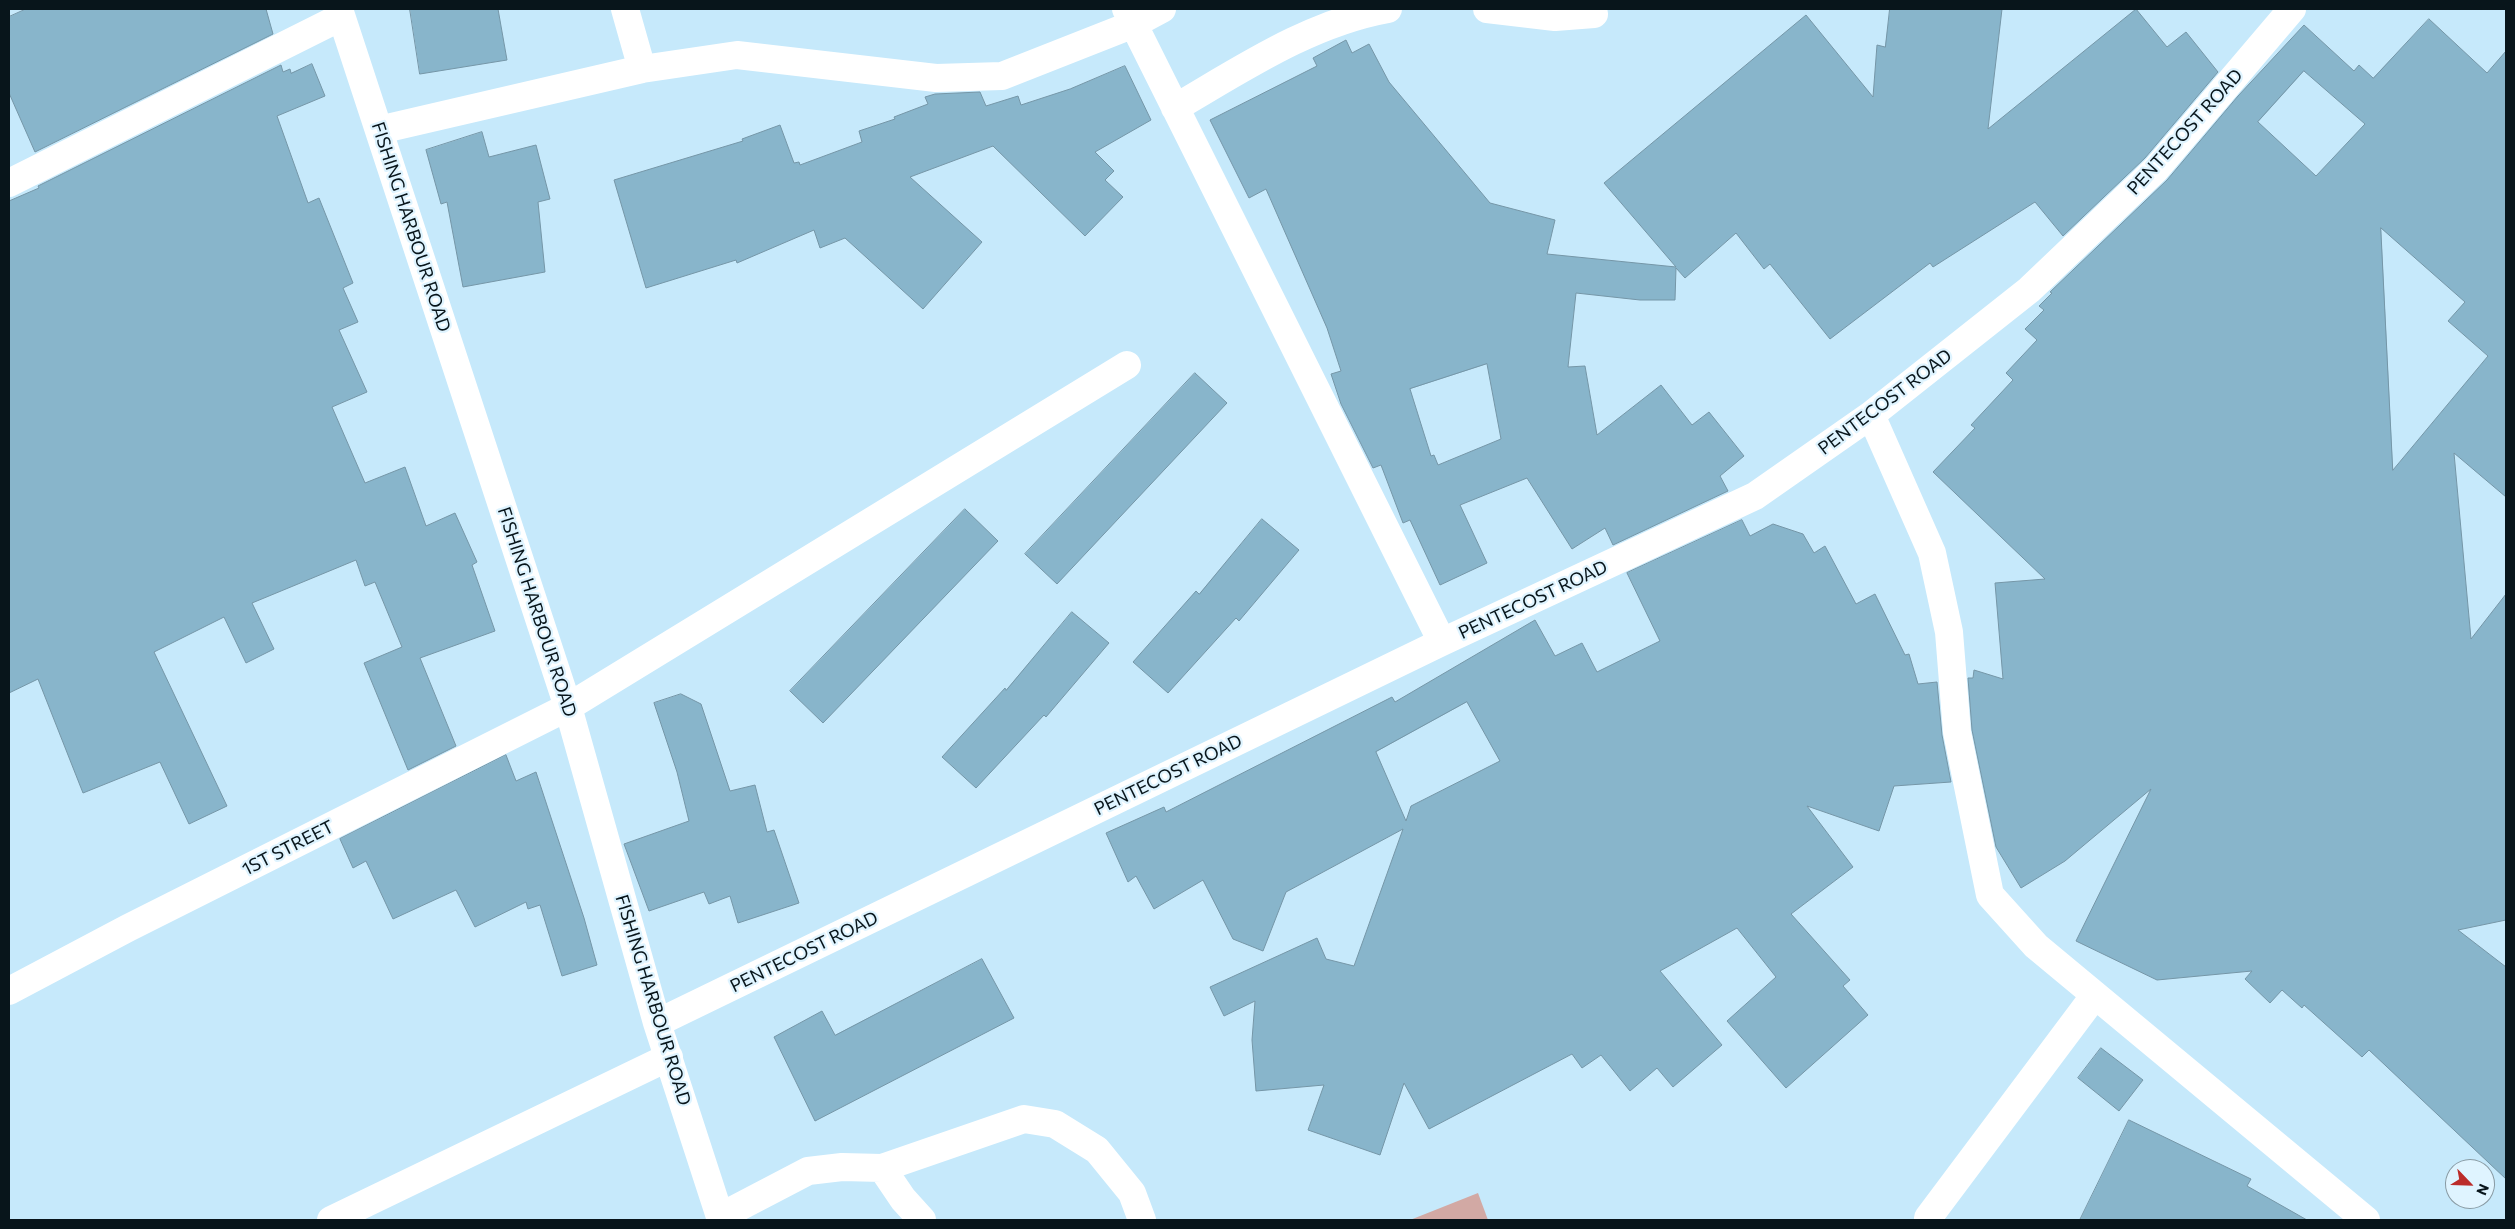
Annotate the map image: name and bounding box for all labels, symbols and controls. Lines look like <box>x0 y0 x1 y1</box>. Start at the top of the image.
street label: PENTECOST ROAD <box>2123 65 2247 199</box>
street label: FISHING HARBOUR ROAD <box>367 119 455 335</box>
street label: PENTECOST ROAD <box>1814 345 1956 459</box>
street label: FISHING HARBOUR ROAD <box>493 504 581 720</box>
street label: PENTECOST ROAD <box>1455 556 1611 644</box>
street label: PENTECOST ROAD <box>1091 730 1245 820</box>
street label: 1ST STREET <box>239 816 337 880</box>
street label: FISHING HARBOUR ROAD <box>611 892 695 1108</box>
street label: PENTECOST ROAD <box>727 907 881 997</box>
north arrow <box>2445 1159 2495 1209</box>
text: N <box>2473 1182 2493 1198</box>

